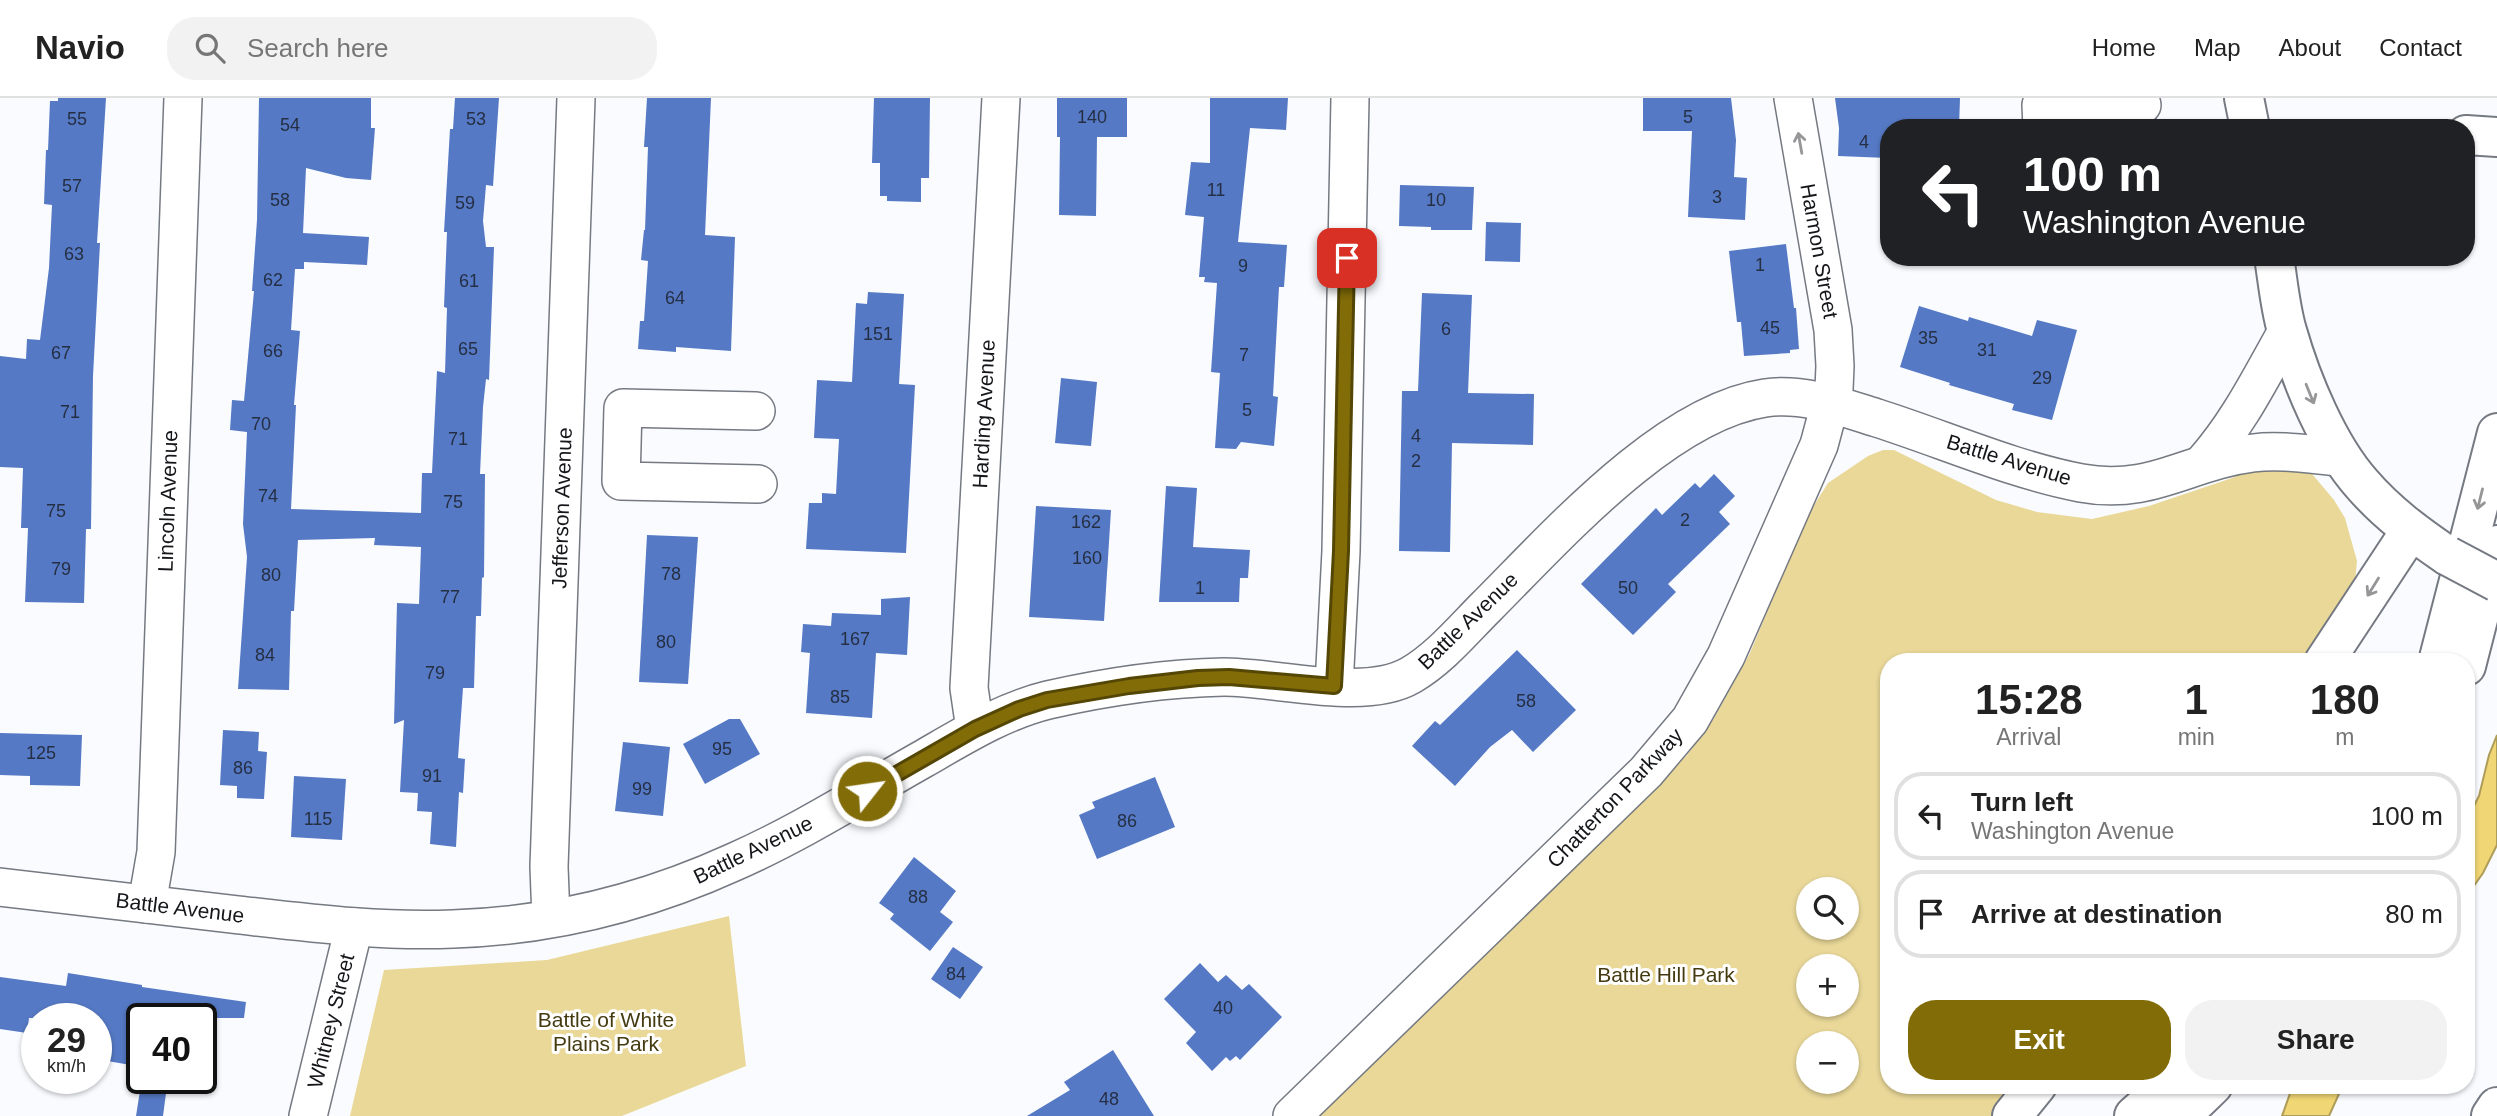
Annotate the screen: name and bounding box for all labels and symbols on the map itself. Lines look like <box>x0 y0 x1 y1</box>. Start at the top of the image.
house number: 140 <box>1077 107 1107 127</box>
house number: 5 <box>1683 107 1693 127</box>
house number: 55 <box>67 109 87 129</box>
house number: 53 <box>466 109 486 129</box>
house number: 54 <box>280 115 300 135</box>
one-way arrow <box>1793 132 1806 155</box>
house number: 4 <box>1859 132 1869 152</box>
house number: 57 <box>62 176 82 196</box>
house number: 11 <box>1207 180 1225 200</box>
street label: Harmon Street <box>1796 182 1843 320</box>
house number: 3 <box>1712 187 1722 207</box>
house number: 58 <box>270 190 290 210</box>
house number: 10 <box>1426 190 1446 210</box>
house number: 59 <box>455 193 475 213</box>
pin <box>1317 228 1377 288</box>
house number: 63 <box>64 244 84 264</box>
house number: 1 <box>1755 255 1765 275</box>
house number: 9 <box>1238 256 1248 276</box>
house number: 62 <box>263 270 283 290</box>
house number: 61 <box>459 271 479 291</box>
house number: 64 <box>665 288 685 308</box>
house number: 45 <box>1760 318 1780 338</box>
house number: 6 <box>1441 319 1451 339</box>
house number: 151 <box>863 324 893 344</box>
house number: 35 <box>1918 328 1938 348</box>
house number: 65 <box>458 339 478 359</box>
street label: Harding Avenue <box>968 339 999 489</box>
house number: 31 <box>1977 340 1997 360</box>
house number: 66 <box>263 341 283 361</box>
house number: 67 <box>51 343 71 363</box>
house number: 7 <box>1239 345 1249 365</box>
house number: 29 <box>2032 368 2052 388</box>
one-way arrow <box>2304 382 2317 404</box>
house number: 5 <box>1242 400 1252 420</box>
house number: 71 <box>60 402 80 422</box>
house number: 70 <box>251 414 271 434</box>
house number: 4 <box>1411 426 1421 446</box>
street label: Jefferson Avenue <box>547 427 576 589</box>
house number: 71 <box>448 429 468 449</box>
street label: Lincoln Avenue <box>154 430 181 572</box>
street label: Battle Avenue <box>1944 430 2074 489</box>
house number: 2 <box>1411 451 1421 471</box>
house number: 74 <box>258 486 278 506</box>
one-way arrow <box>2473 487 2486 510</box>
house number: 75 <box>443 492 463 512</box>
house number: 75 <box>46 501 66 521</box>
house number: 2 <box>1680 510 1690 530</box>
house number: 162 <box>1071 512 1101 532</box>
house number: 160 <box>1072 548 1102 568</box>
house number: 79 <box>51 559 71 579</box>
house number: 78 <box>661 564 681 584</box>
house number: 80 <box>261 565 281 585</box>
street label: Battle Avenue <box>1413 567 1522 674</box>
one-way arrow <box>2365 576 2379 596</box>
house number: 1 <box>1195 578 1205 598</box>
house number: 50 <box>1618 578 1638 598</box>
house number: 77 <box>440 587 460 607</box>
house number: 167 <box>840 629 870 649</box>
house number: 80 <box>656 632 676 652</box>
house number: 84 <box>255 645 275 665</box>
house number: 79 <box>425 663 445 683</box>
house number: 85 <box>830 687 850 707</box>
house number: 58 <box>1516 691 1536 711</box>
street label: Chatterton Parkway <box>1542 723 1687 872</box>
house number: 95 <box>712 739 732 759</box>
house number: 125 <box>26 743 56 763</box>
position arrow <box>830 754 904 828</box>
house number: 86 <box>233 758 253 778</box>
house number: 91 <box>422 766 442 786</box>
house number: 99 <box>632 779 652 799</box>
house number: 115 <box>304 809 332 829</box>
street label: Battle Avenue <box>690 811 816 888</box>
house number: 86 <box>1117 811 1137 831</box>
house number: 88 <box>908 887 928 907</box>
street label: Battle Avenue <box>115 888 246 927</box>
street label: Whitney Street <box>303 951 358 1090</box>
park label: Battle Hill Park <box>1597 963 1735 986</box>
house number: 84 <box>946 964 966 984</box>
house number: 40 <box>1213 998 1233 1018</box>
speed limit sign: 40 <box>126 1003 217 1094</box>
park label: Battle of White Plains Park <box>538 1008 674 1055</box>
house number: 48 <box>1099 1089 1119 1109</box>

